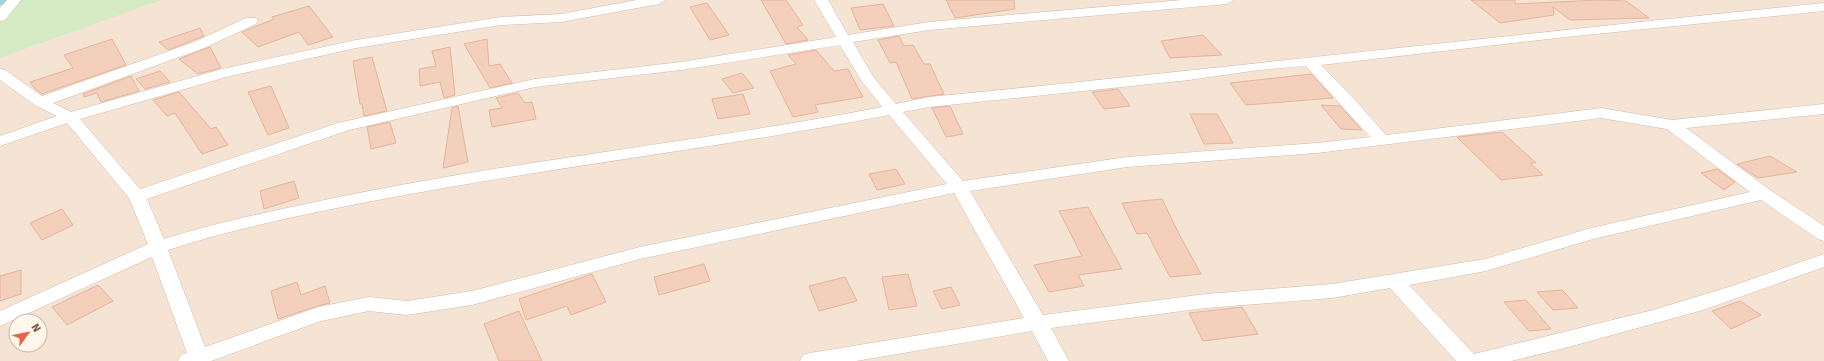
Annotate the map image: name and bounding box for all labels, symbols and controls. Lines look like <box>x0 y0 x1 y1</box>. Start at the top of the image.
north arrow <box>8 313 48 353</box>
text: N <box>29 321 43 334</box>

